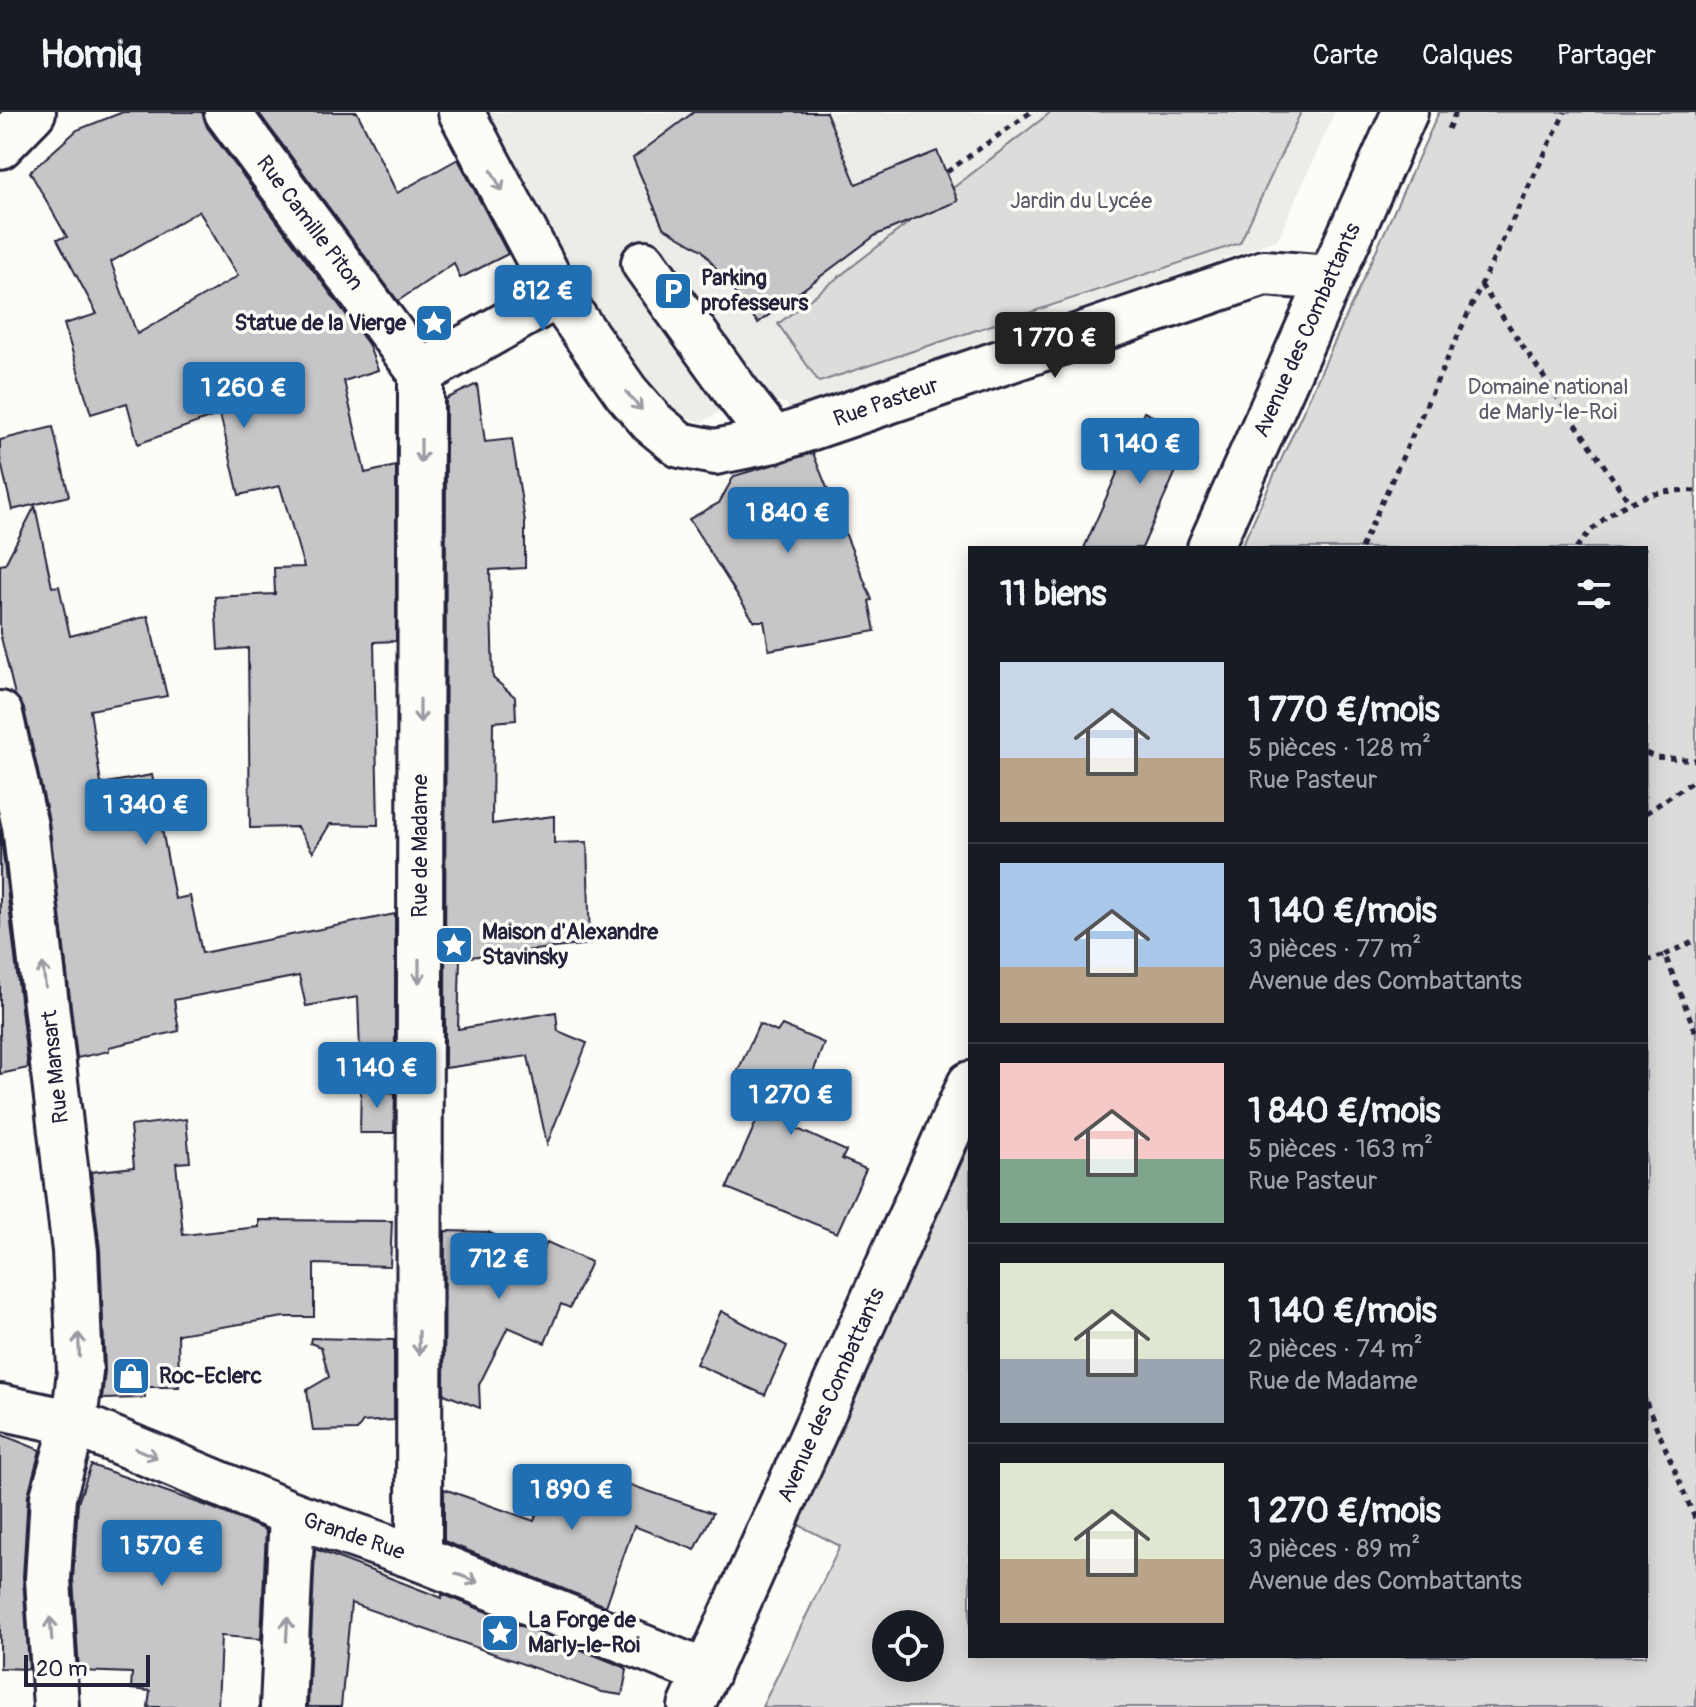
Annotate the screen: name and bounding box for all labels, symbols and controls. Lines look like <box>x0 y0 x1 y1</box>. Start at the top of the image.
text: Homiq <box>40 31 142 79</box>
text: Carte <box>1313 38 1378 73</box>
text: Calques <box>1422 38 1512 73</box>
text: Partager <box>1556 38 1656 73</box>
street label: Rue Camille Piton <box>250 150 370 296</box>
one-way arrow <box>490 169 506 192</box>
park label: Jardin du Lycée <box>1010 187 1152 215</box>
street label: Avenue des Combattants <box>1247 218 1367 442</box>
place label: Parking professeurs <box>701 264 809 317</box>
pin: 812 € <box>487 265 599 333</box>
parking icon: Parking professeurs <box>652 270 694 312</box>
text: 812 € <box>513 275 573 307</box>
place icon: Statue de la Vierge <box>413 302 455 344</box>
place label: Statue de la Vierge <box>235 309 407 337</box>
pin: 1 770 € <box>981 312 1129 380</box>
text: 1 770 € <box>1013 322 1097 354</box>
pin: 1 260 € <box>170 362 318 430</box>
street label: Rue Pasteur <box>830 371 942 433</box>
text: 1 260 € <box>201 372 287 404</box>
park label: Domaine national de Marly-le-Roi <box>1468 373 1628 426</box>
one-way arrow <box>625 391 643 411</box>
pin: 1 140 € <box>1066 418 1214 486</box>
text: 1 140 € <box>1099 428 1181 460</box>
one-way arrow <box>413 437 429 464</box>
pin: 1 840 € <box>714 487 862 555</box>
text: 1 840 € <box>746 497 830 529</box>
icon: filters <box>1572 572 1616 616</box>
text: 11 biens <box>1000 573 1107 616</box>
text: 1 770 €/mois <box>1248 689 1440 732</box>
icon: home <box>1064 694 1160 790</box>
one-way arrow <box>412 697 428 724</box>
text: 5 pièces · 128 m² <box>1248 732 1431 764</box>
text: Rue Pasteur <box>1248 764 1377 796</box>
street label: Rue de Madame <box>406 774 434 918</box>
pin: 1 340 € <box>72 779 220 847</box>
text: 1 340 € <box>103 789 189 821</box>
text: 1 140 €/mois <box>1248 890 1437 933</box>
icon: home <box>1064 895 1160 991</box>
place label: Maison d'Alexandre Stavinsky <box>482 918 659 971</box>
place icon: Maison d'Alexandre Stavinsky <box>433 924 475 966</box>
text: 3 pièces · 77 m² <box>1248 933 1421 965</box>
one-way arrow <box>411 957 427 984</box>
one-way arrow <box>36 963 51 988</box>
text: Avenue des Combattants <box>1248 965 1522 997</box>
street label: Rue Mansart <box>35 1009 75 1125</box>
pin: 1 140 € <box>303 1042 451 1110</box>
text: 1 140 € <box>336 1052 418 1084</box>
pin: 1 270 € <box>717 1069 865 1137</box>
text: 1 270 € <box>749 1079 833 1111</box>
text: 1 840 €/mois <box>1248 1090 1440 1133</box>
icon: home <box>1064 1095 1160 1191</box>
text: 5 pièces · 163 m² <box>1248 1133 1433 1165</box>
text: Rue Pasteur <box>1248 1165 1377 1197</box>
pin: 712 € <box>443 1233 555 1301</box>
text: 712 € <box>468 1243 530 1275</box>
street label: Avenue des Combattants <box>771 1283 891 1507</box>
text: 1 140 €/mois <box>1248 1290 1437 1333</box>
icon: home <box>1064 1295 1160 1391</box>
one-way arrow <box>411 1329 427 1356</box>
one-way arrow <box>71 1332 86 1359</box>
text: 2 pièces · 74 m² <box>1248 1333 1423 1365</box>
shop icon: Roc-Eclerc <box>110 1355 152 1397</box>
place label: Roc-Eclerc <box>159 1362 262 1390</box>
text: Rue de Madame <box>1248 1365 1418 1397</box>
one-way arrow <box>133 1447 158 1461</box>
pin: 1 890 € <box>498 1464 646 1532</box>
text: 1 890 € <box>531 1474 613 1506</box>
text: 1 270 €/mois <box>1248 1490 1441 1533</box>
icon: home <box>1064 1495 1160 1591</box>
street label: Grande Rue <box>299 1506 409 1566</box>
pin: 1 570 € <box>88 1520 236 1588</box>
text: 1 570 € <box>120 1530 204 1562</box>
text: 3 pièces · 89 m² <box>1248 1533 1420 1565</box>
text: Avenue des Combattants <box>1248 1565 1522 1597</box>
one-way arrow <box>454 1571 479 1586</box>
place label: La Forge de Marly-le-Roi <box>528 1606 640 1659</box>
map controls <box>872 1610 944 1682</box>
button: locate <box>872 1610 944 1682</box>
place icon: La Forge de Marly-le-Roi <box>479 1612 521 1654</box>
one-way arrow <box>43 1616 58 1643</box>
one-way arrow <box>279 1616 294 1643</box>
scale bar <box>24 1651 150 1687</box>
text: 20 m <box>36 1655 88 1683</box>

